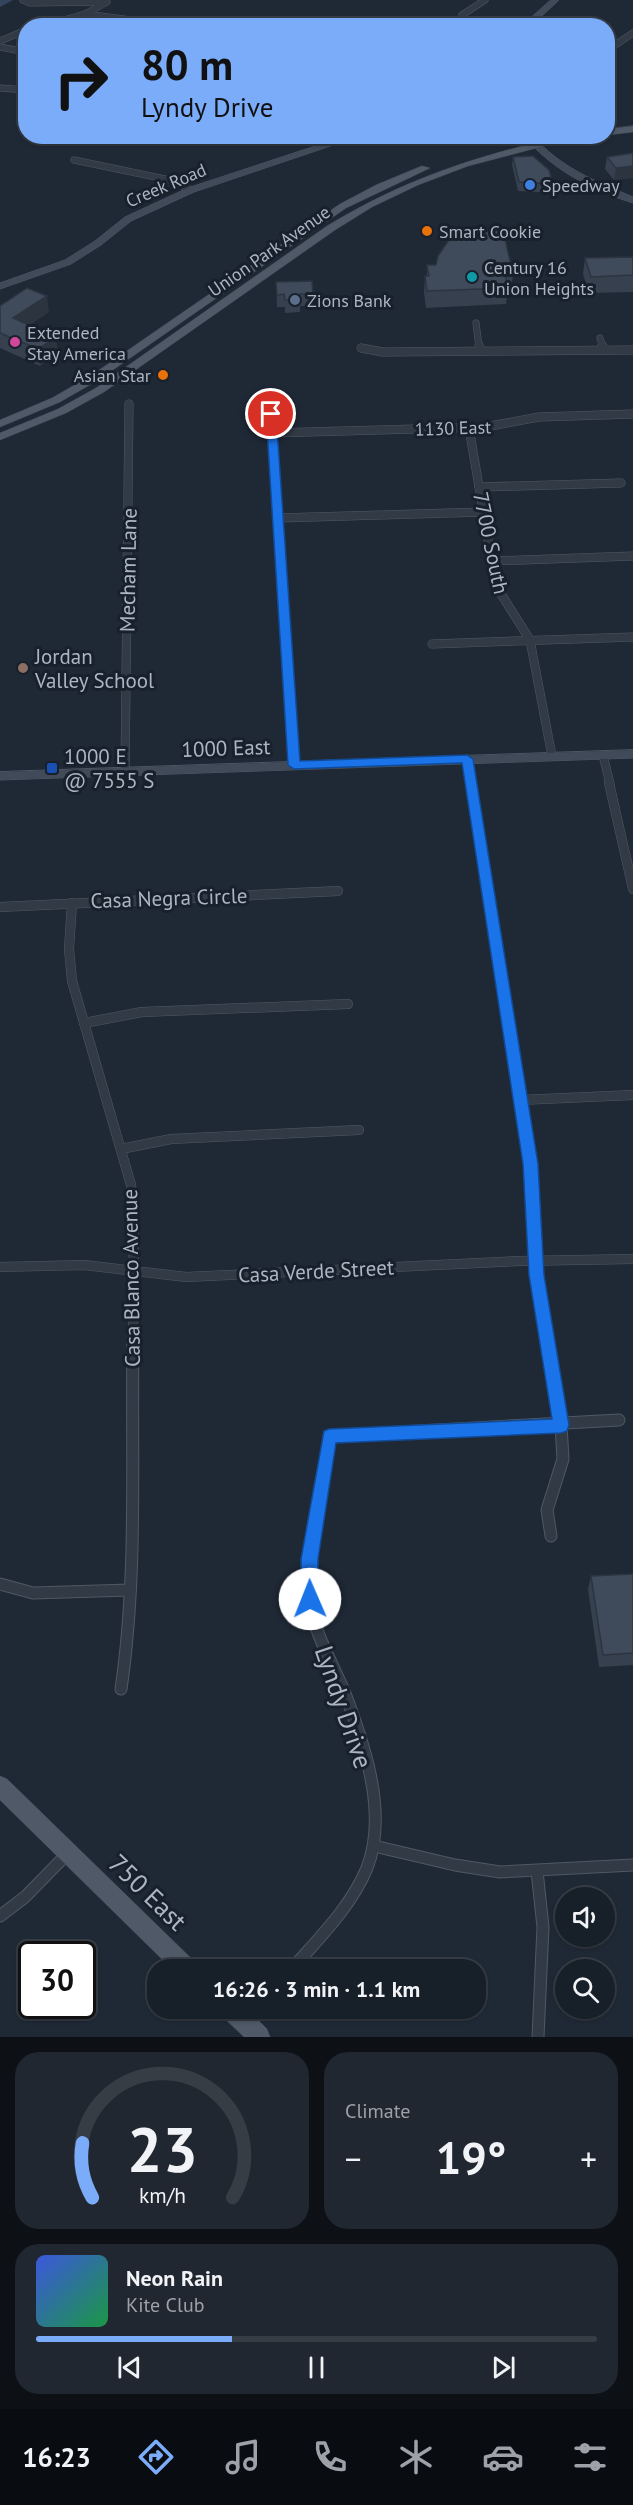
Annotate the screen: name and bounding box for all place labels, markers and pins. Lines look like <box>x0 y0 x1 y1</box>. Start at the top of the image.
place label: Speedway <box>542 174 620 197</box>
marker: Speedway <box>523 178 537 192</box>
place label: Smart Cookie <box>439 220 541 243</box>
marker: Smart Cookie <box>420 224 434 238</box>
place label: Century 16 Union Heights <box>484 256 594 300</box>
marker: Century 16 Union Heights <box>465 270 479 284</box>
place label: Zions Bank <box>307 289 392 312</box>
marker: Zions Bank <box>288 293 302 307</box>
place label: Extended Stay America <box>27 321 126 365</box>
marker: Extended Stay America <box>8 335 22 349</box>
place label: Asian Star <box>74 364 151 387</box>
marker: Asian Star <box>156 368 170 382</box>
pin <box>245 388 296 439</box>
place label: Jordan Valley School <box>34 643 154 694</box>
marker: Jordan Valley School <box>16 661 30 675</box>
place label: 1000 E @ 7555 S <box>64 743 155 794</box>
marker: 1000 E @ 7555 S <box>45 761 59 775</box>

